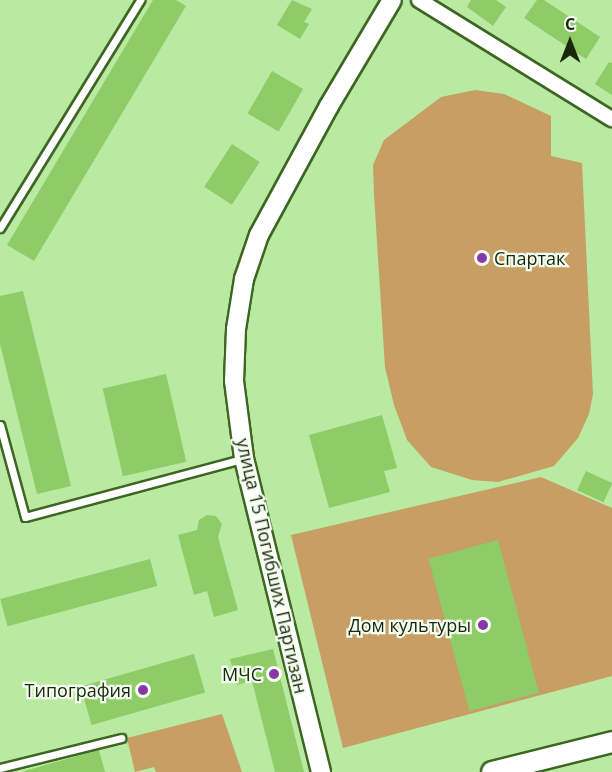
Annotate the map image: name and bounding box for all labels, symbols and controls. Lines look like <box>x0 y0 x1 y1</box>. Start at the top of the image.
north arrow <box>540 12 600 72</box>
text: С <box>565 13 575 35</box>
place label: Спартак <box>494 247 565 269</box>
marker: Спартак <box>475 251 489 265</box>
street label: улица 15 Погибших Партизан <box>232 436 312 696</box>
place label: Дом культуры <box>348 614 471 636</box>
marker: Дом культуры <box>476 618 490 632</box>
place label: МЧС <box>222 663 262 685</box>
marker: МЧС <box>267 667 281 681</box>
place label: Типография <box>25 679 131 701</box>
marker: Типография <box>136 683 150 697</box>

